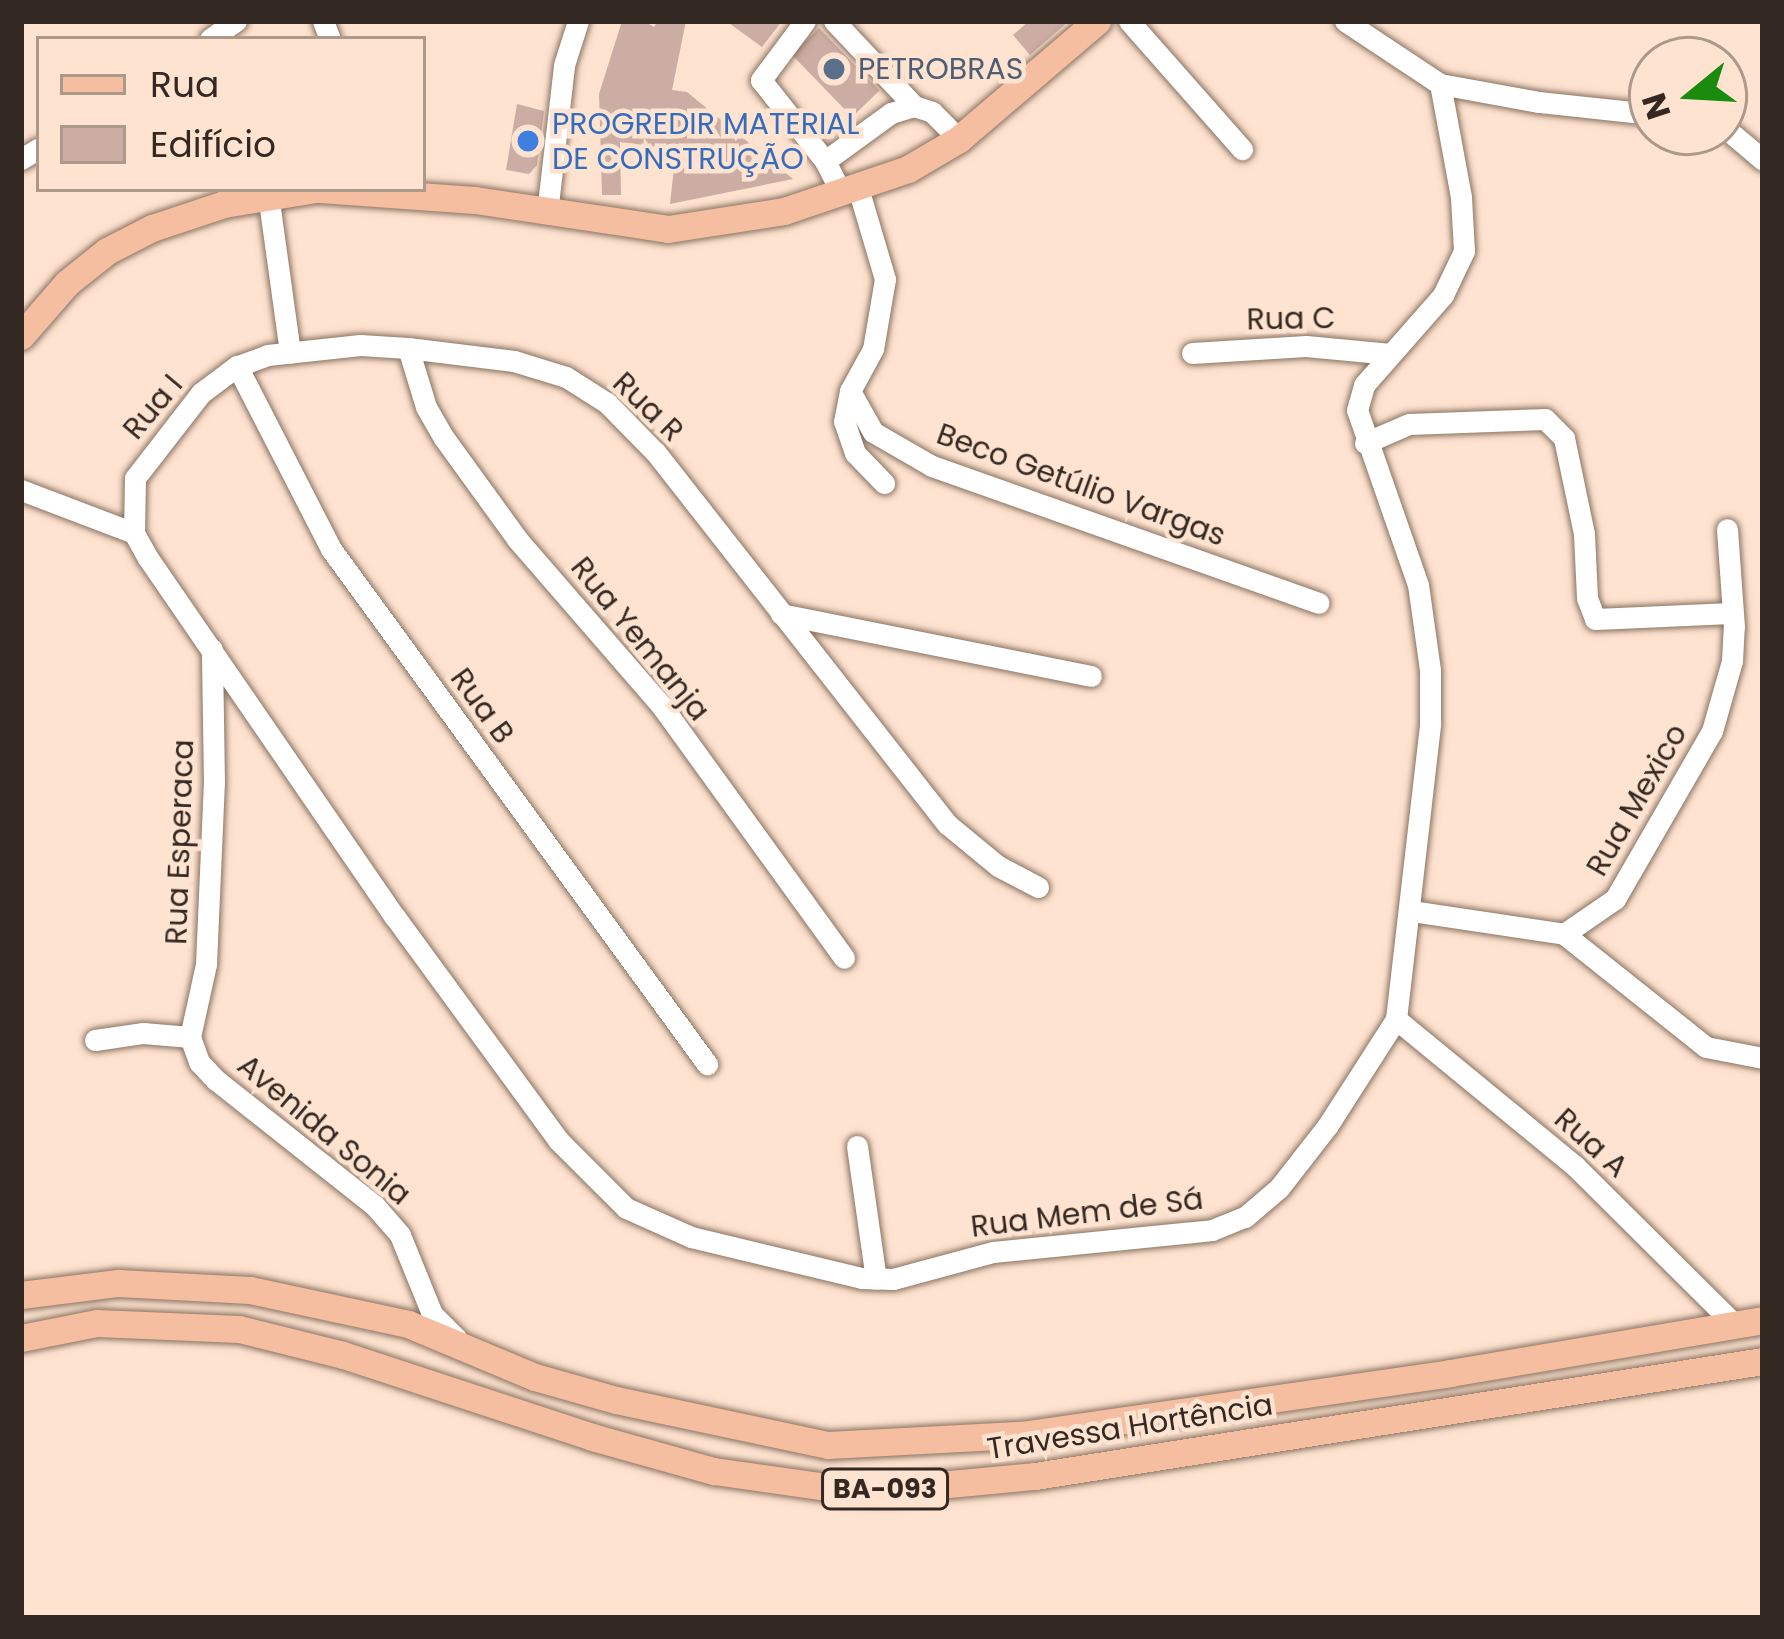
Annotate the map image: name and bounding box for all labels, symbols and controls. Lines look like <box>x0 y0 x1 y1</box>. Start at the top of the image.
legend <box>36 36 426 192</box>
north arrow <box>1628 36 1748 156</box>
place label: PETROBRAS <box>858 51 1023 87</box>
marker: PETROBRAS <box>821 56 847 82</box>
text: Rua <box>150 59 219 110</box>
text: N <box>1630 87 1682 125</box>
place label: PROGREDIR MATERIAL DE CONSTRUÇÃO <box>552 106 859 176</box>
text: Edifício <box>150 119 276 170</box>
marker: PROGREDIR MATERIAL DE CONSTRUÇÃO <box>515 128 541 154</box>
street label: Rua C <box>1246 300 1336 338</box>
street label: Rua R <box>605 365 691 449</box>
street label: Rua I <box>116 367 190 447</box>
street label: Beco Getúlio Vargas <box>932 416 1230 554</box>
street label: Rua Yemanja <box>563 550 717 728</box>
street label: Rua B <box>443 661 521 751</box>
street label: Rua Mexico <box>1579 718 1695 882</box>
street label: Rua Esperaca <box>158 739 202 945</box>
street label: Avenida Sonia <box>230 1047 418 1213</box>
street label: Rua A <box>1547 1101 1635 1185</box>
street label: Rua Mem de Sá <box>969 1181 1205 1245</box>
street label: Travessa Hortência <box>985 1387 1275 1467</box>
road number: BA-093 <box>819 1468 951 1510</box>

